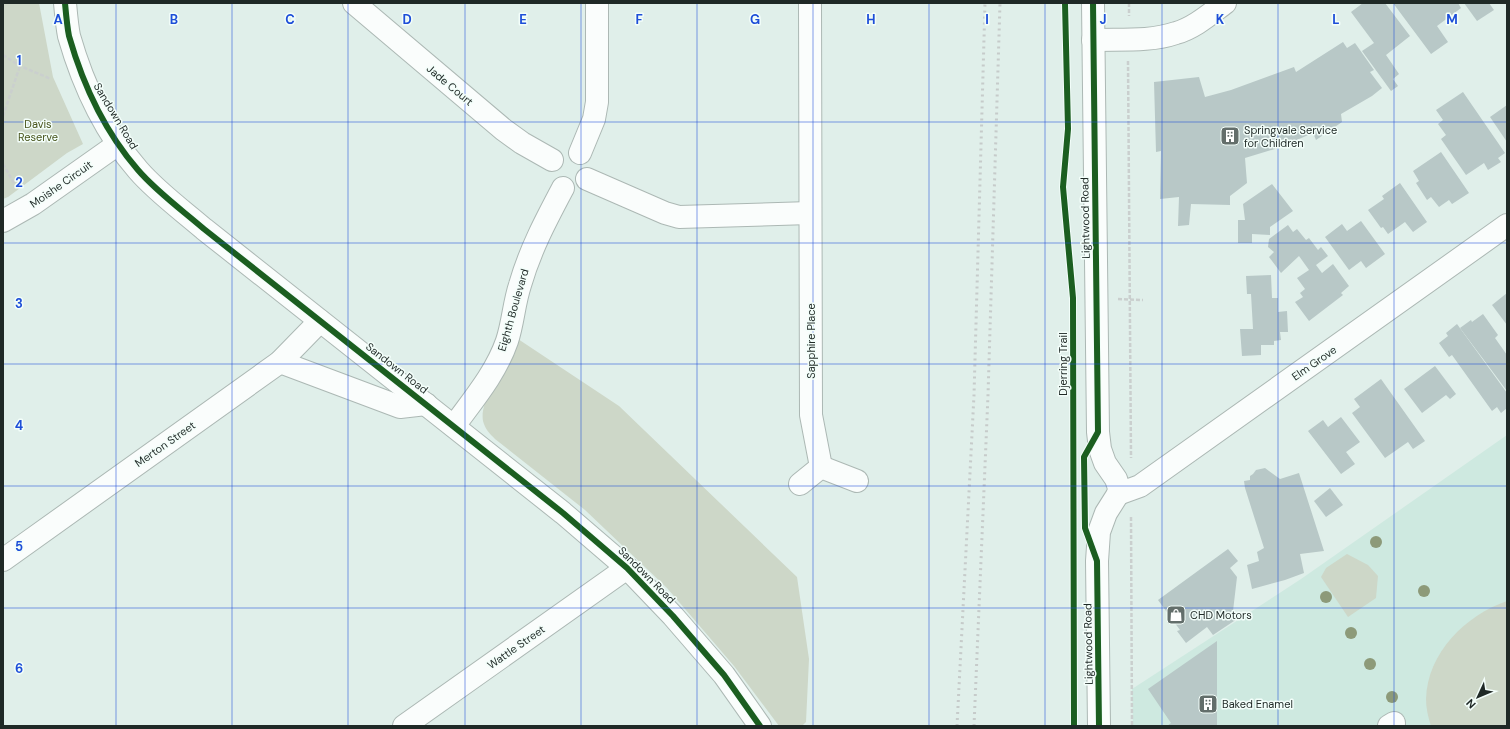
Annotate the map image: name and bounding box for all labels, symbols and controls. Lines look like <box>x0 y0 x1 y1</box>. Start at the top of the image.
text: A <box>53 11 63 28</box>
text: B <box>170 11 178 28</box>
text: C <box>285 11 295 28</box>
text: D <box>402 11 412 28</box>
text: E <box>519 11 527 28</box>
text: F <box>635 11 643 28</box>
text: G <box>750 11 760 28</box>
text: H <box>866 11 876 28</box>
text: I <box>985 11 989 28</box>
text: J <box>1099 11 1107 28</box>
text: K <box>1216 11 1225 28</box>
text: L <box>1332 11 1340 28</box>
text: M <box>1446 11 1458 28</box>
text: 1 <box>17 52 21 69</box>
street label: Jade Court <box>424 61 476 109</box>
street label: Sandown Road <box>91 80 141 152</box>
park label: Davis Reserve <box>18 117 58 144</box>
place label: Springvale Service for Children <box>1244 123 1337 150</box>
building icon: Springvale Service for Children <box>1219 125 1241 147</box>
street label: Moishe Circuit <box>27 157 95 211</box>
text: 2 <box>15 174 23 191</box>
street label: Lightwood Road <box>1077 177 1093 259</box>
street label: Eighth Boulevard <box>495 267 531 353</box>
text: 3 <box>15 295 23 312</box>
street label: Sapphire Place <box>804 303 818 379</box>
street label: Djerring Trail <box>1056 332 1070 396</box>
street label: Sandown Road <box>363 339 431 397</box>
street label: Elm Grove <box>1289 342 1339 384</box>
text: 4 <box>15 417 23 434</box>
street label: Merton Street <box>132 418 198 470</box>
text: 5 <box>15 538 23 555</box>
street label: Sandown Road <box>615 543 679 607</box>
street label: Lightwood Road <box>1080 603 1096 685</box>
shop icon: CHD Motors <box>1165 604 1187 626</box>
place label: CHD Motors <box>1190 608 1252 622</box>
street label: Wattle Street <box>484 622 548 672</box>
text: 6 <box>15 660 23 677</box>
north arrow <box>1458 677 1498 717</box>
building icon: Baked Enamel <box>1197 693 1219 715</box>
text: N <box>1463 696 1479 712</box>
place label: Baked Enamel <box>1222 697 1293 711</box>

